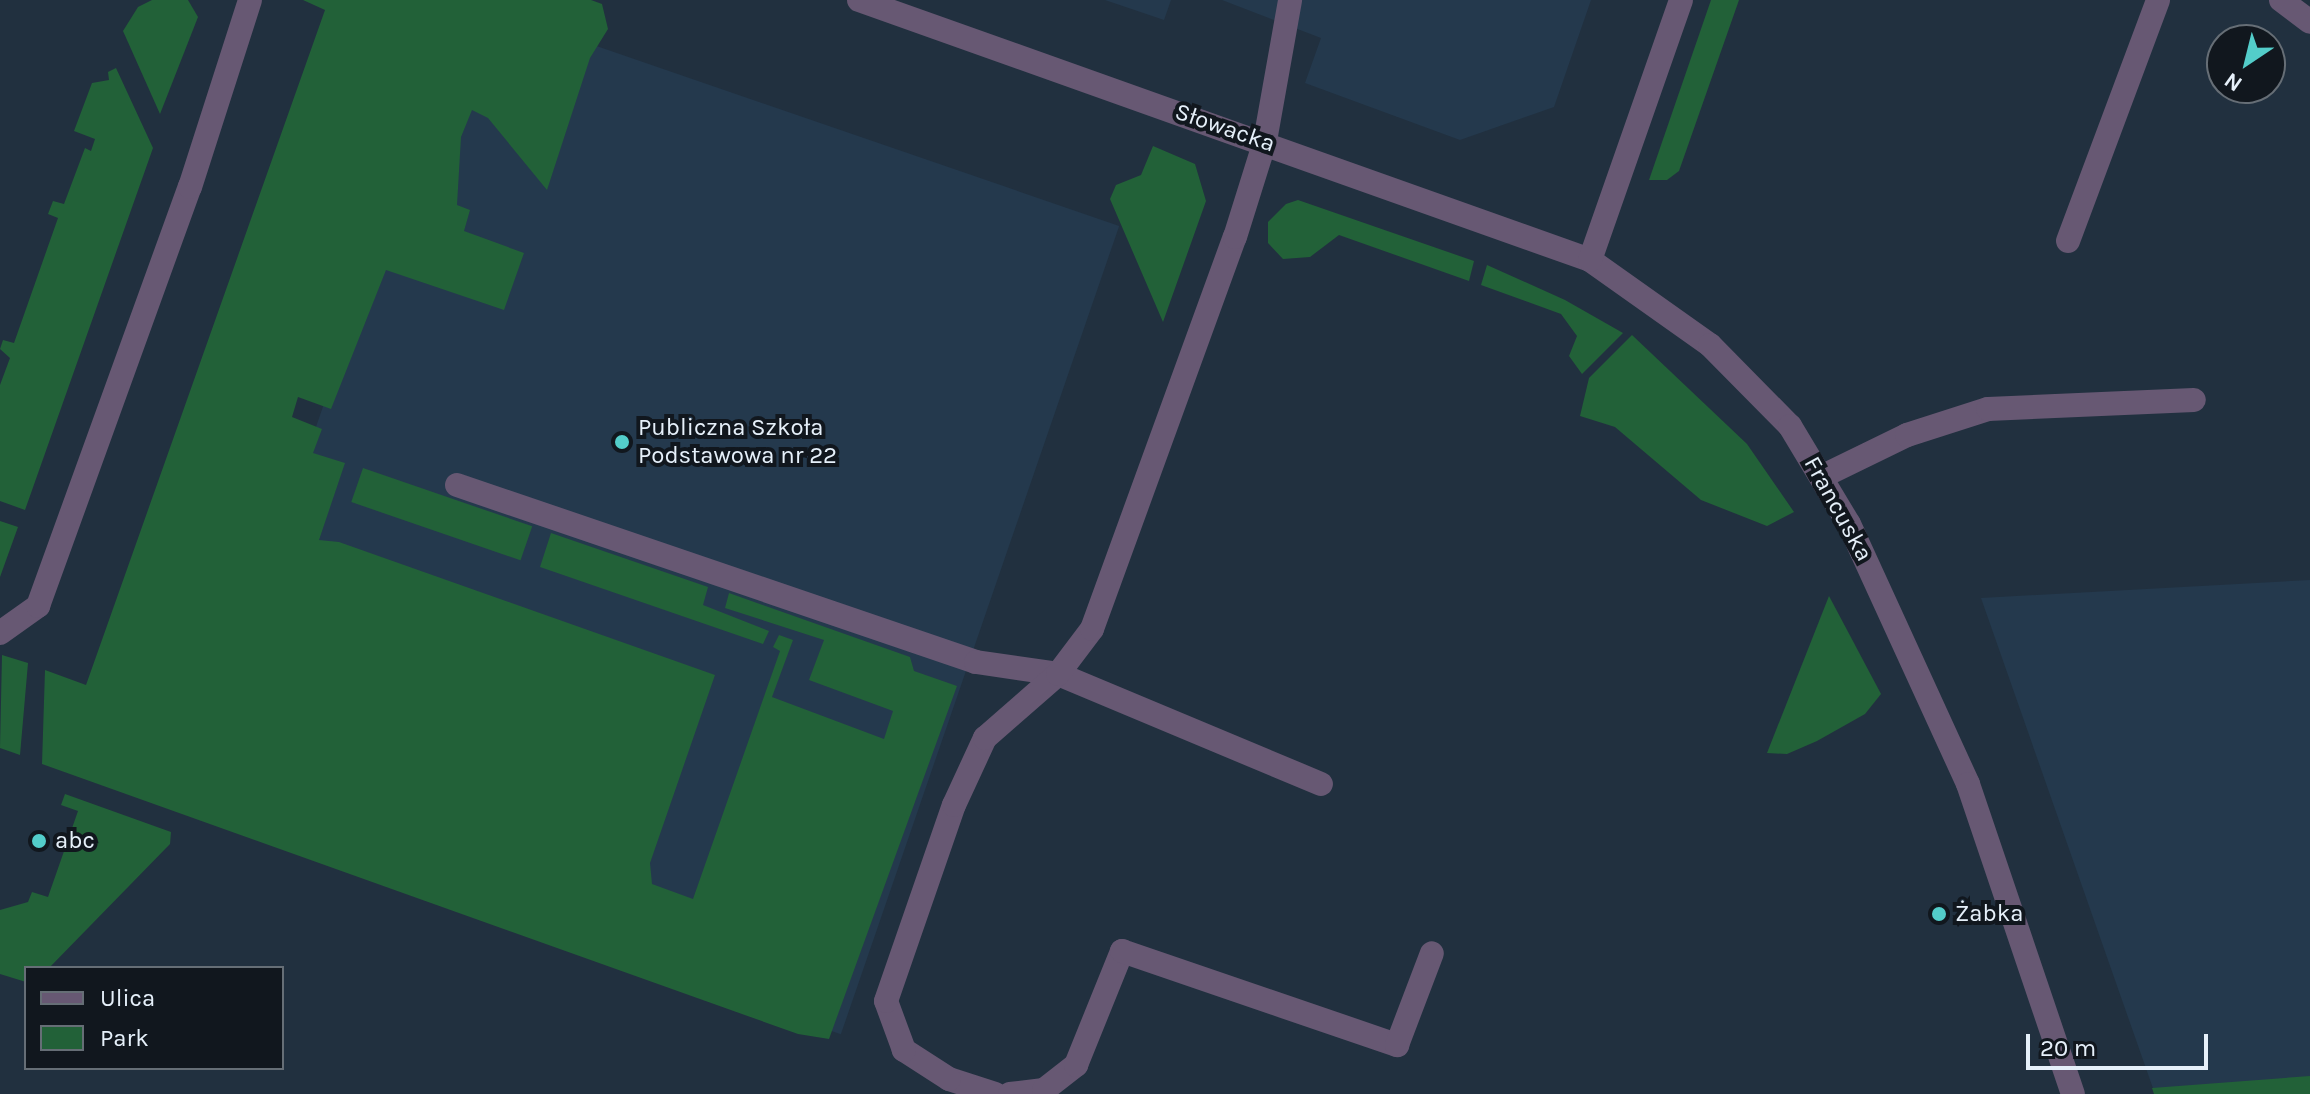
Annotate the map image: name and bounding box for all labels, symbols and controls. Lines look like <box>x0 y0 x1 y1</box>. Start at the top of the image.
north arrow <box>2206 24 2286 104</box>
text: N <box>2219 67 2247 97</box>
street label: Słowacka <box>1171 97 1279 159</box>
place label: Publiczna Szkoła Podstawowa nr 22 <box>638 414 837 470</box>
marker: Publiczna Szkoła Podstawowa nr 22 <box>613 433 631 451</box>
street label: Francuska <box>1797 452 1879 566</box>
place label: abc <box>55 827 95 855</box>
marker: abc <box>30 832 48 850</box>
place label: Żabka <box>1955 900 2023 928</box>
marker: Żabka <box>1930 905 1948 923</box>
legend <box>24 966 284 1070</box>
text: Ulica <box>100 984 155 1012</box>
scale bar <box>2030 1018 2212 1068</box>
text: Park <box>100 1024 149 1052</box>
text: 20 m <box>2040 1034 2096 1062</box>

